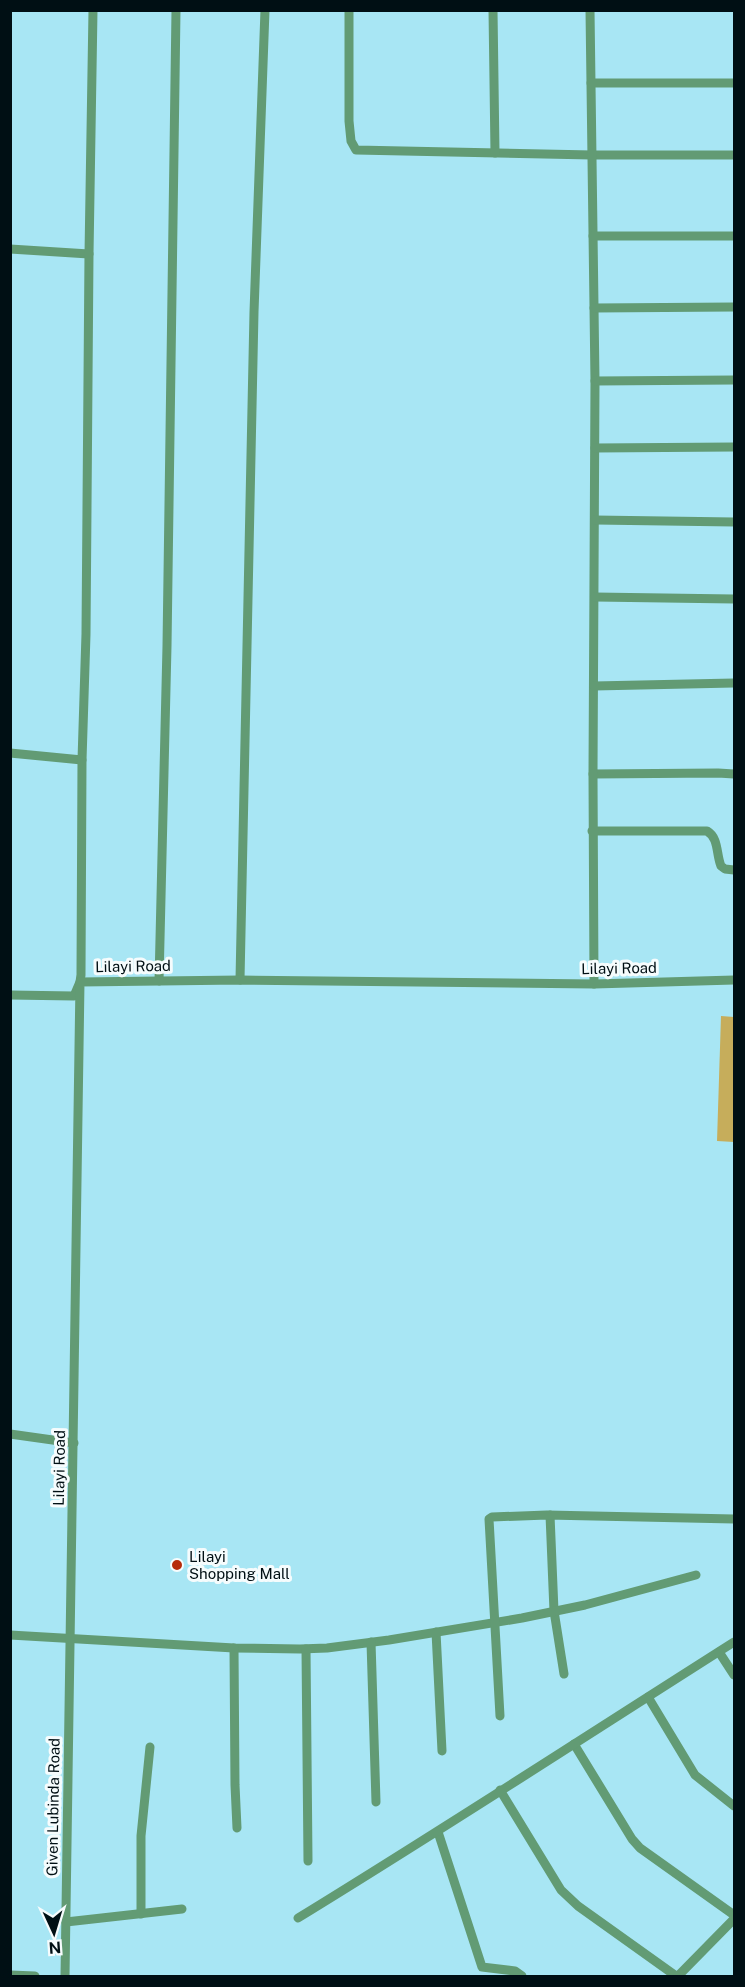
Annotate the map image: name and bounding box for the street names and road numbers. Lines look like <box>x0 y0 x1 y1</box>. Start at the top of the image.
street label: Lilayi Road <box>95 957 171 975</box>
street label: Lilayi Road <box>581 959 657 977</box>
street label: Lilayi Road <box>50 1430 68 1506</box>
street label: Given Lubinda Road <box>43 1738 63 1876</box>

